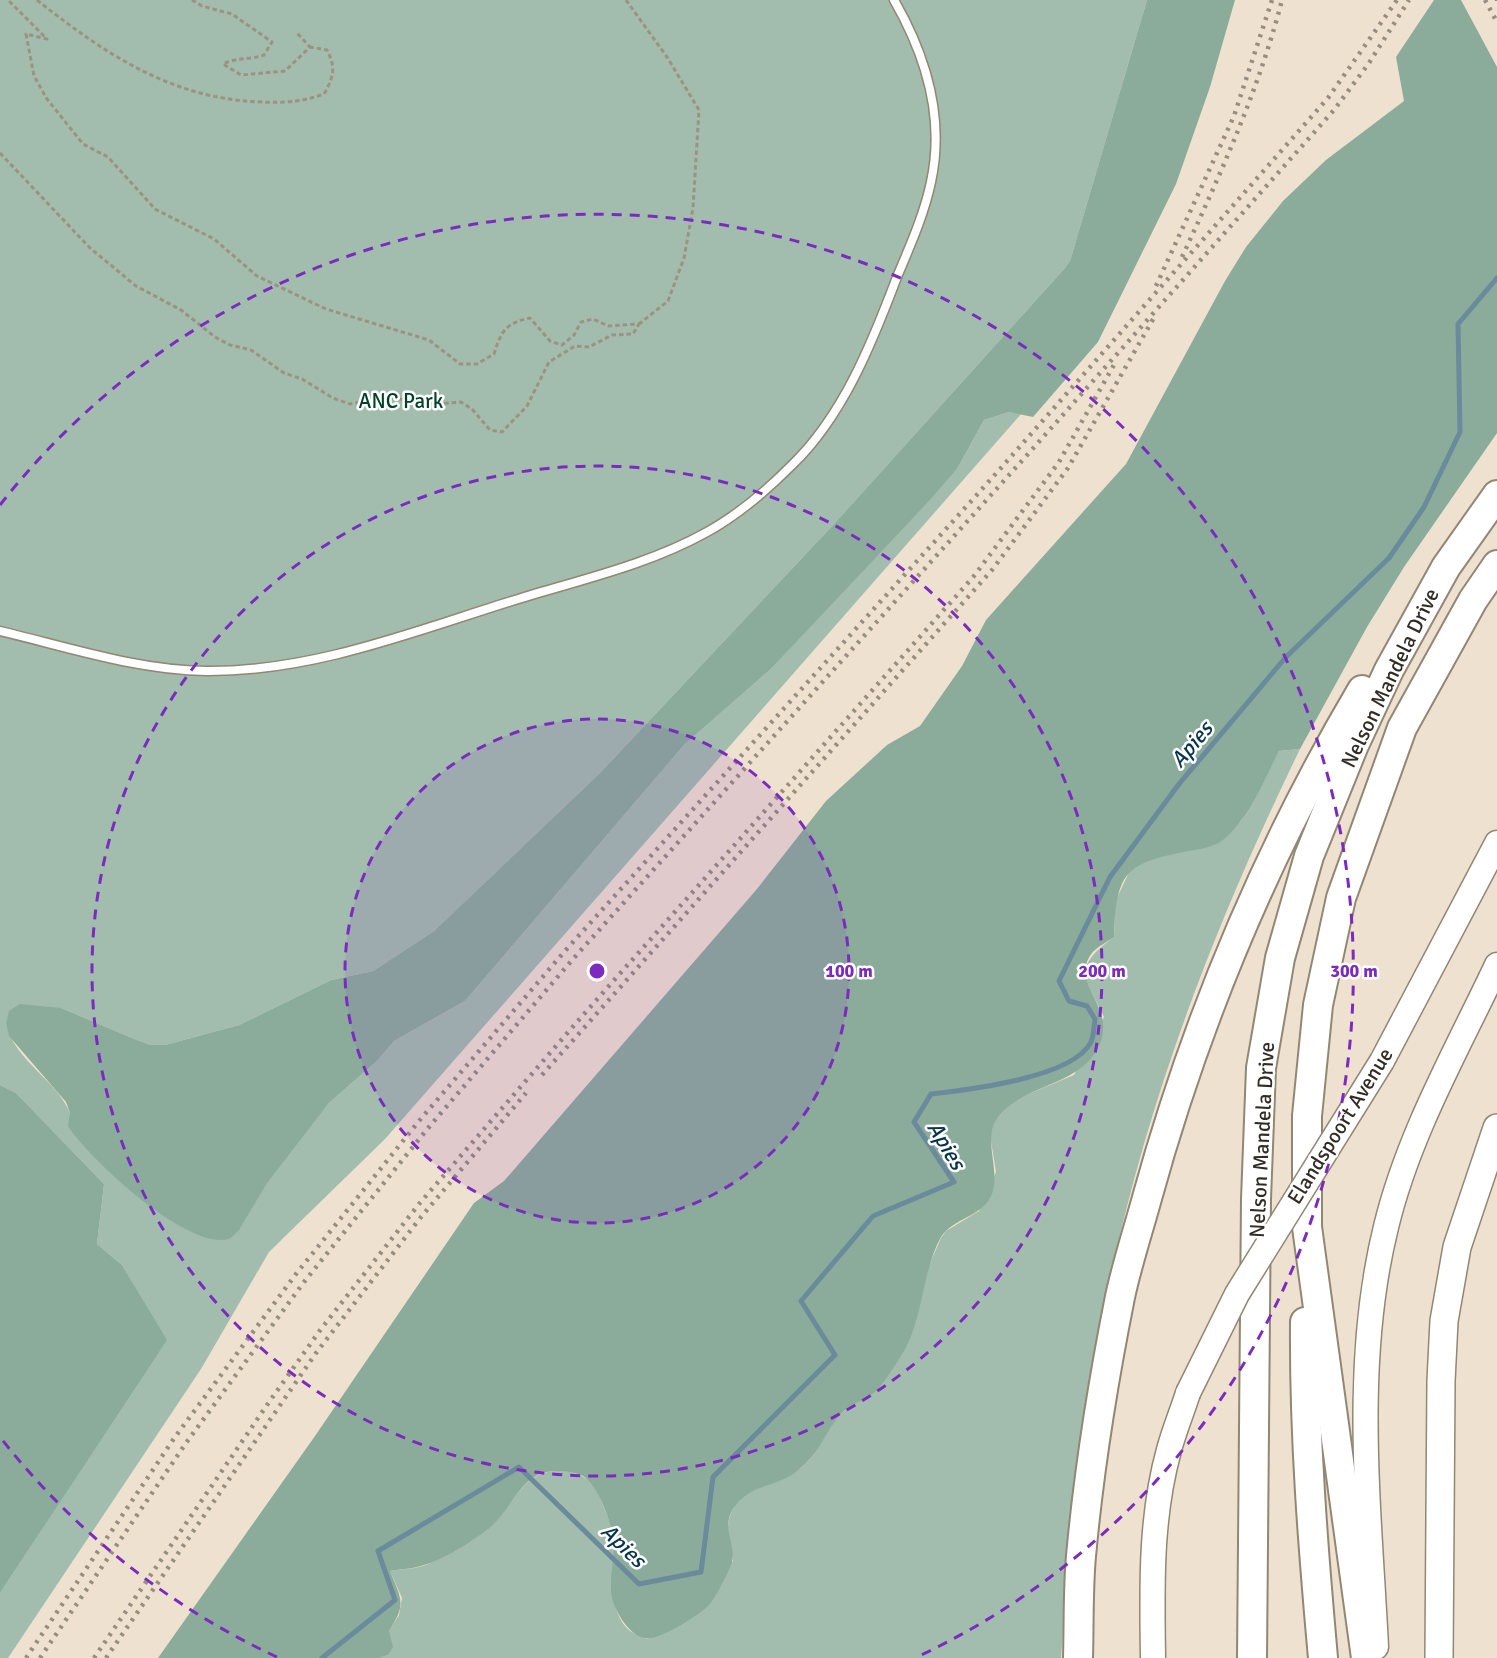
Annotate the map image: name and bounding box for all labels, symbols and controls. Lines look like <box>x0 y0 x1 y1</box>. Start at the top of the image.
park label: ANC Park <box>359 388 444 414</box>
street label: Nelson Mandela Drive <box>1335 584 1445 772</box>
water label: Apies <box>1164 714 1220 773</box>
text: 100 m <box>825 960 873 982</box>
text: 200 m <box>1078 960 1126 982</box>
text: 300 m <box>1330 960 1378 982</box>
centre of rings <box>587 961 607 981</box>
street label: Nelson Mandela Drive <box>1244 1041 1280 1239</box>
street label: Elandspoort Avenue <box>1281 1043 1399 1209</box>
water label: Apies <box>922 1116 973 1176</box>
water label: Apies <box>596 1518 653 1575</box>

